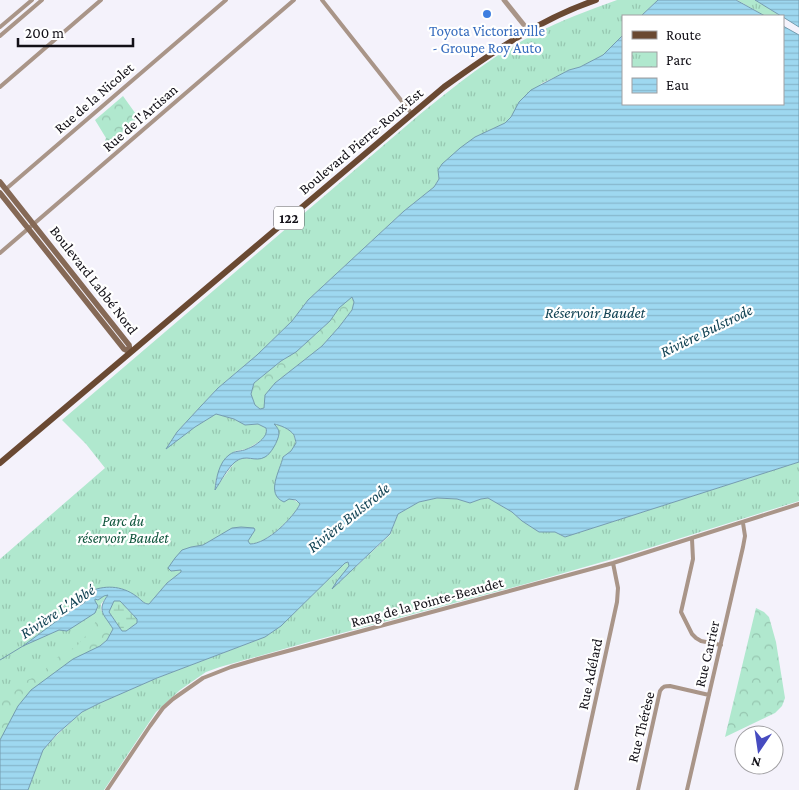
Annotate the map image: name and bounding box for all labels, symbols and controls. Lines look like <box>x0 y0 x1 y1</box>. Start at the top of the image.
marker: Toyota Victoriaville - Groupe Roy Auto <box>481 8 493 20</box>
scale bar <box>18 15 132 47</box>
legend <box>622 15 784 105</box>
place label: Toyota Victoriaville - Groupe Roy Auto <box>429 23 545 57</box>
text: 200 m <box>25 25 64 41</box>
text: Route <box>666 27 701 43</box>
text: Parc <box>666 52 692 68</box>
street label: Rue de la Nicolet <box>51 59 138 137</box>
text: Eau <box>666 77 689 93</box>
street label: Rue de l'Artisan <box>99 81 181 155</box>
street label: Boulevard Pierre-Roux Est <box>296 84 427 197</box>
road number: 122 <box>274 207 304 230</box>
street label: Boulevard Labbé Nord <box>47 223 141 337</box>
water label: Rivière Bulstrode <box>657 301 755 360</box>
water label: Réservoir Baudet <box>545 304 646 321</box>
water label: Rivière Bulstrode <box>304 479 393 556</box>
park label: Parc du réservoir Baudet <box>77 513 169 546</box>
street label: Rang de la Pointe-Beaudet <box>349 574 506 631</box>
water label: Rivière L'Abbé <box>17 581 98 642</box>
street label: Rue Carrier <box>692 619 723 689</box>
street label: Rue Adélard <box>575 637 605 711</box>
street label: Rue Thérèse <box>624 690 658 764</box>
north arrow <box>734 725 784 775</box>
text: N <box>749 754 763 772</box>

